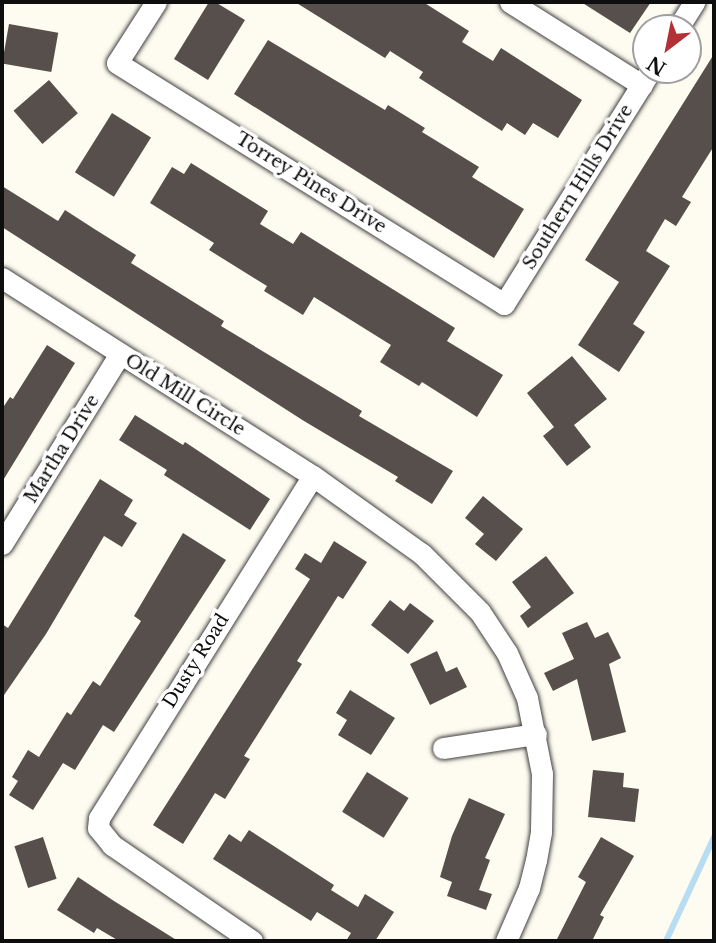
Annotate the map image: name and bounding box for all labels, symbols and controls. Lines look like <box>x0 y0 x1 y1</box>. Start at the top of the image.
north arrow <box>632 14 702 84</box>
text: N <box>643 51 670 80</box>
street label: Southern Hills Drive <box>518 101 638 273</box>
street label: Torrey Pines Drive <box>232 128 390 238</box>
street label: Old Mill Circle <box>121 349 249 441</box>
street label: Martha Drive <box>20 391 104 507</box>
street label: Dusty Road <box>158 610 234 712</box>

